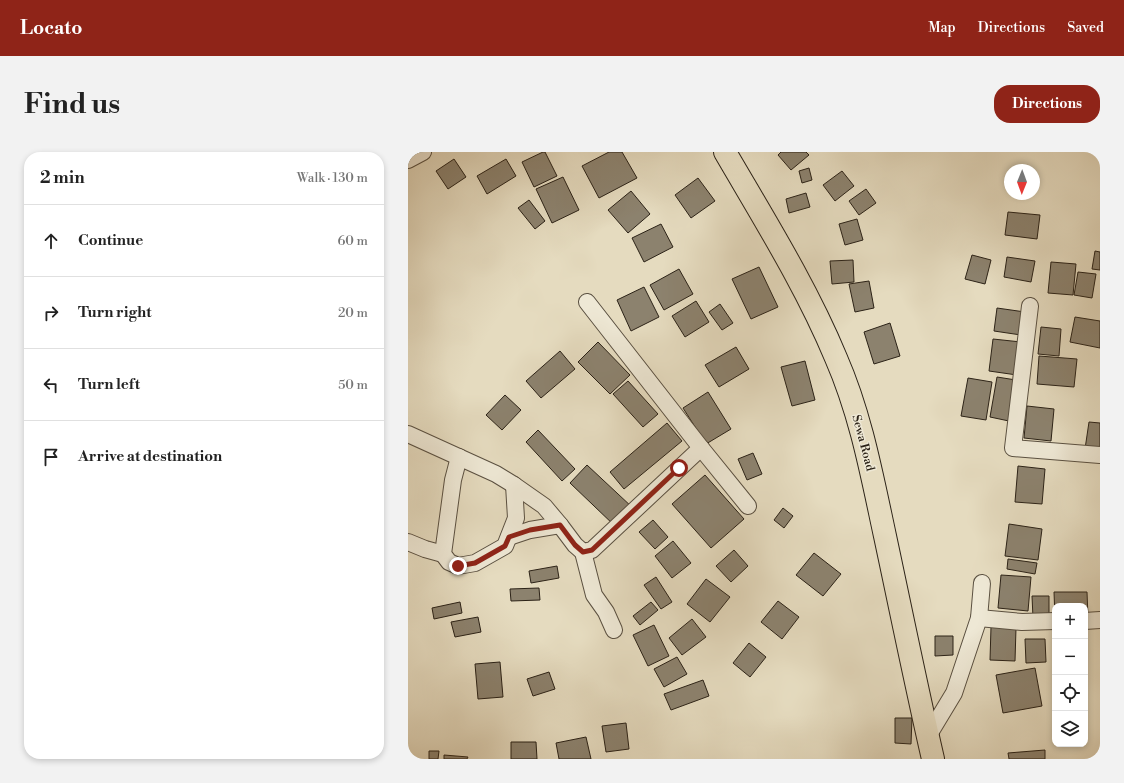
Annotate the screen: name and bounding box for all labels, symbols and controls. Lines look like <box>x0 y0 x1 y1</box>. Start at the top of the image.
text: Locato <box>20 16 82 40</box>
text: Map <box>928 19 956 37</box>
text: Directions <box>978 19 1045 37</box>
text: Saved <box>1067 19 1104 37</box>
button: Directions <box>994 85 1100 123</box>
text: Find us <box>24 87 120 122</box>
north arrow <box>1004 164 1040 200</box>
text: 2 min <box>40 167 85 189</box>
text: Walk · 130 m <box>297 170 368 186</box>
icon: ahead <box>40 230 62 252</box>
text: Continue <box>78 231 143 250</box>
text: 60 m <box>337 233 368 249</box>
icon: right <box>40 302 62 324</box>
text: Turn right <box>78 303 152 322</box>
text: 20 m <box>338 305 368 321</box>
icon: left <box>40 374 62 396</box>
text: Turn left <box>78 375 140 394</box>
text: 50 m <box>338 377 368 393</box>
street label: Sewa Road <box>848 413 878 473</box>
icon: arrive <box>40 446 62 468</box>
text: Arrive at destination <box>78 447 222 466</box>
route start <box>670 459 688 477</box>
route end <box>449 557 467 575</box>
map controls <box>1052 603 1088 747</box>
button: + <box>1052 603 1088 639</box>
button: − <box>1052 639 1088 675</box>
button: locate <box>1052 675 1088 711</box>
button: layers <box>1052 711 1088 747</box>

